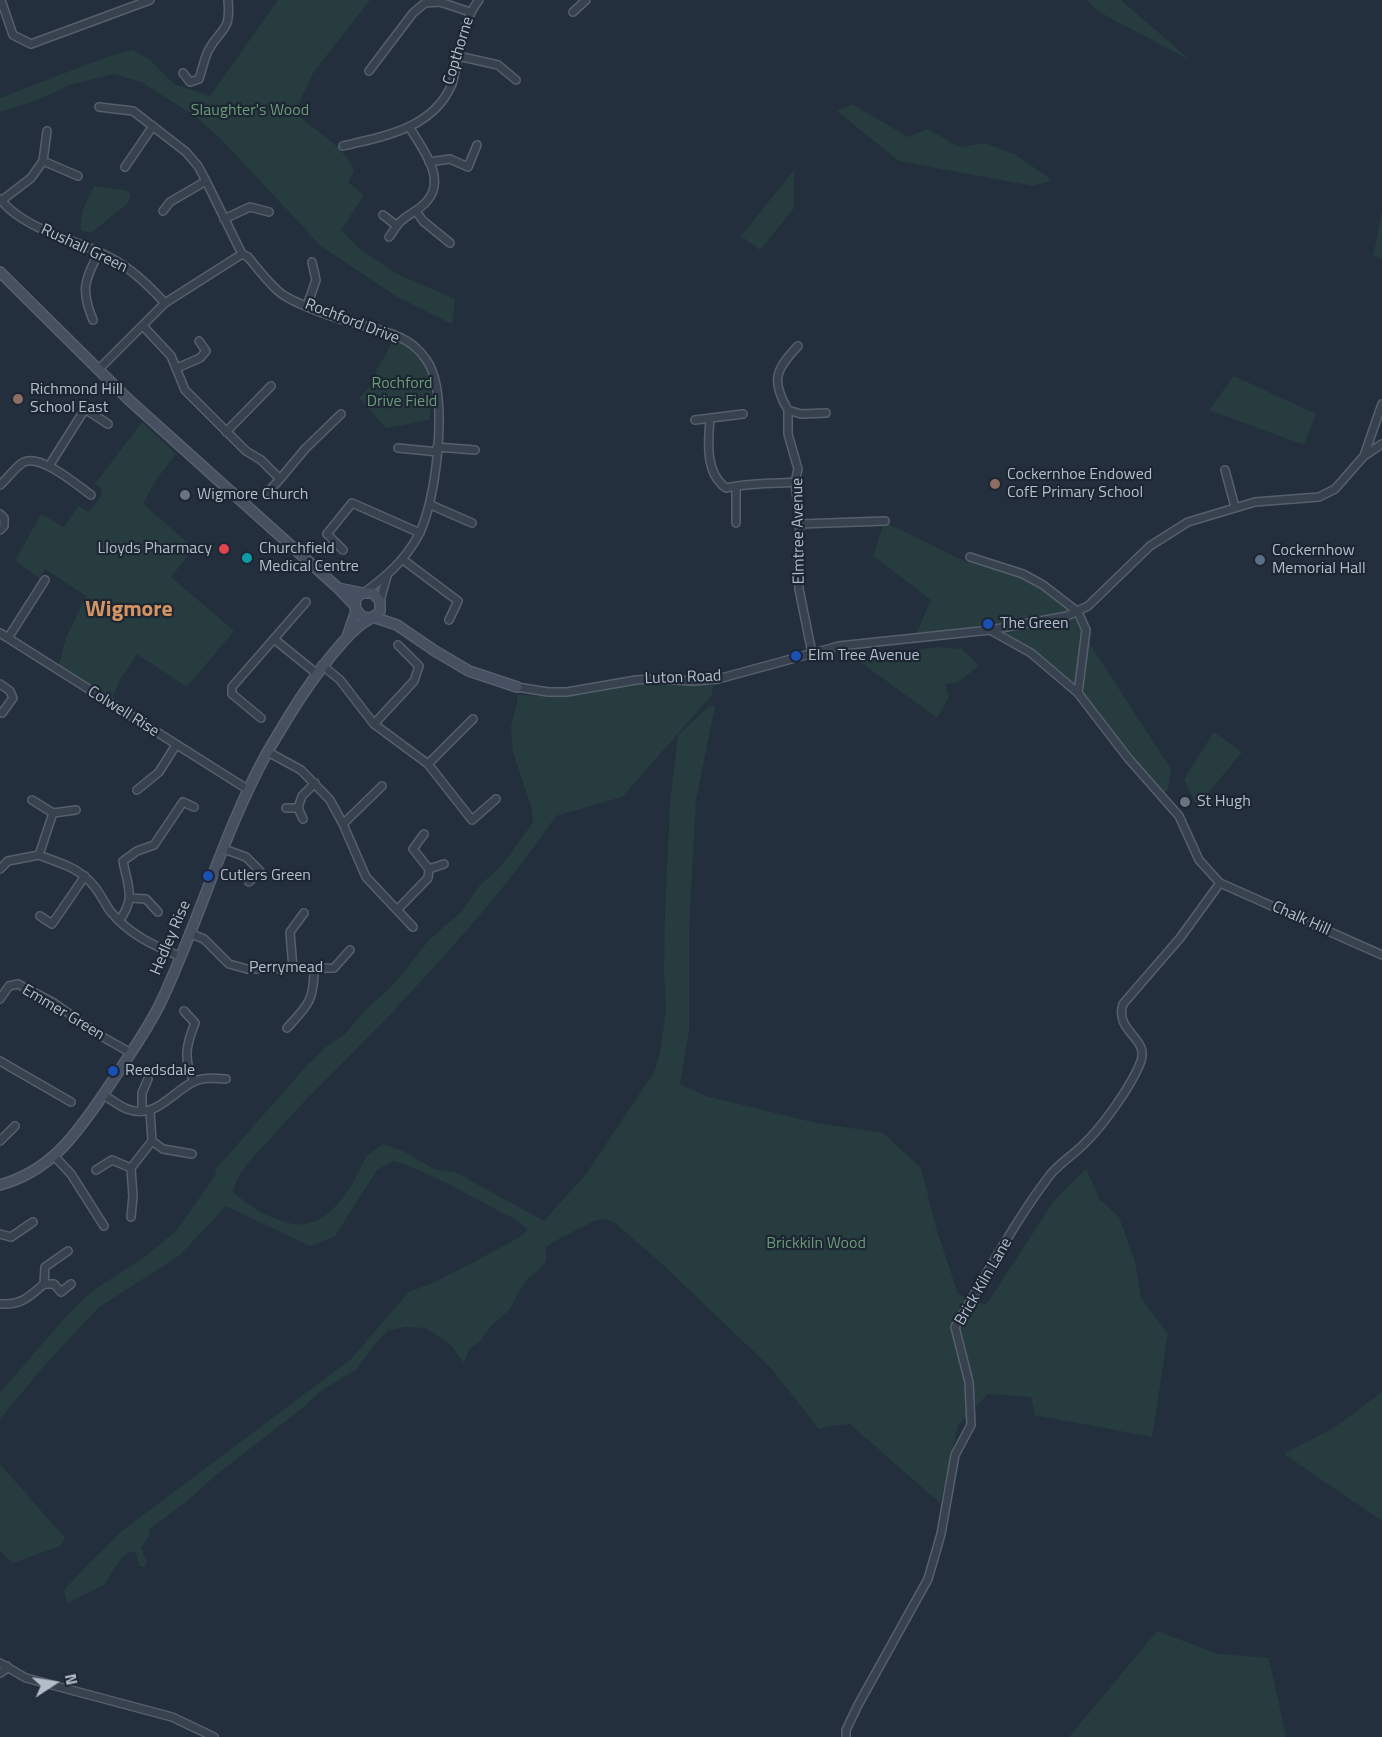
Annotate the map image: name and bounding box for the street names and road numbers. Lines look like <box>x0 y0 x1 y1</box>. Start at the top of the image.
street label: Copthorne <box>440 15 478 87</box>
street label: Rushall Green <box>38 221 130 277</box>
street label: Rochford Drive <box>302 295 402 349</box>
street label: Elmtree Avenue <box>788 478 810 584</box>
street label: Luton Road <box>644 667 722 689</box>
street label: Colwell Rise <box>84 682 162 742</box>
street label: Hedley Rise <box>147 898 195 978</box>
street label: Chalk Hill <box>1269 898 1333 940</box>
street label: Perrymead <box>249 958 323 978</box>
street label: Emmer Green <box>18 981 108 1045</box>
street label: Brick Kiln Lane <box>951 1235 1017 1329</box>

